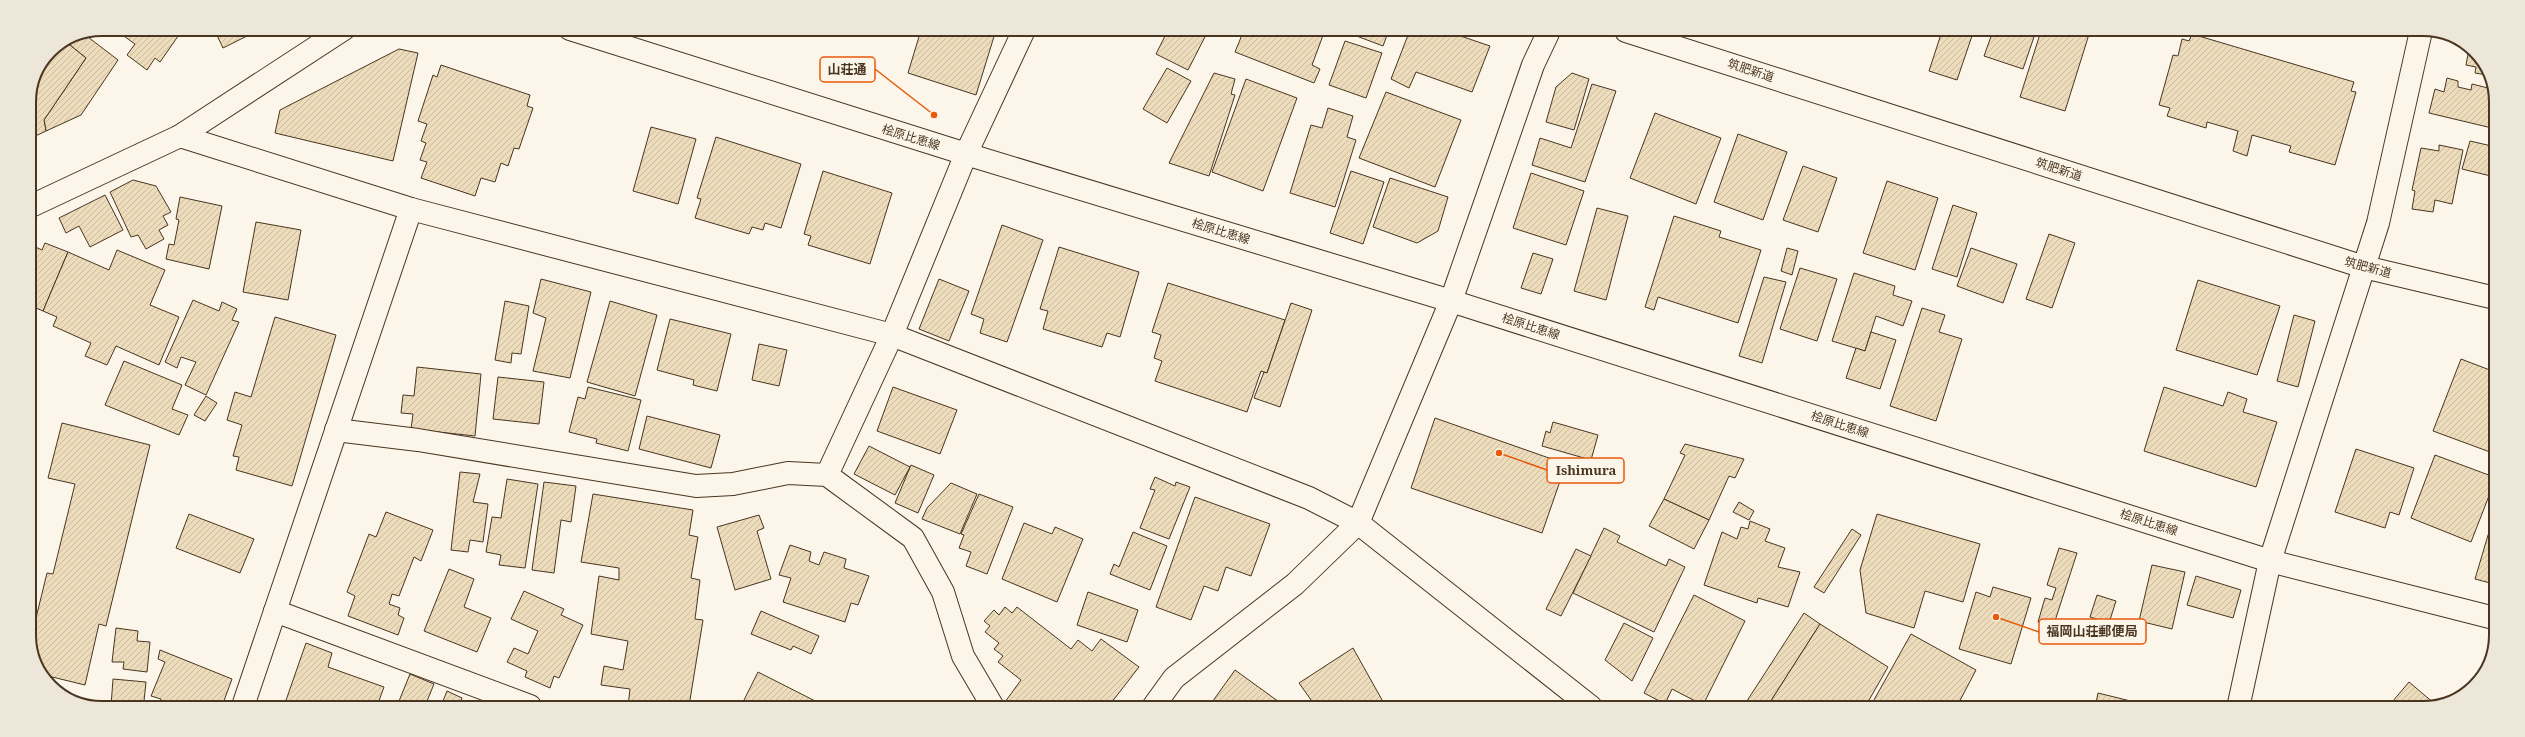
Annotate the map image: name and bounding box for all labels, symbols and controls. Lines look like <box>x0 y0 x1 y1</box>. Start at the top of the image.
street label: 筑肥新道 <box>1726 54 1776 86</box>
callout: 山荘通 <box>820 57 875 82</box>
text: 山荘通 <box>827 60 867 78</box>
street label: 桧原比恵線 <box>880 120 942 154</box>
street label: 筑肥新道 <box>2034 153 2084 185</box>
street label: 桧原比恵線 <box>1190 214 1252 248</box>
street label: 筑肥新道 <box>2343 253 2393 281</box>
street label: 桧原比恵線 <box>1500 309 1562 343</box>
street label: 桧原比恵線 <box>1809 407 1871 441</box>
callout: Ishimura <box>1547 458 1624 483</box>
text: Ishimura <box>1556 461 1616 479</box>
street label: 桧原比恵線 <box>2118 505 2180 539</box>
callout: 福岡山荘郵便局 <box>2039 619 2146 644</box>
text: 福岡山荘郵便局 <box>2046 622 2138 640</box>

